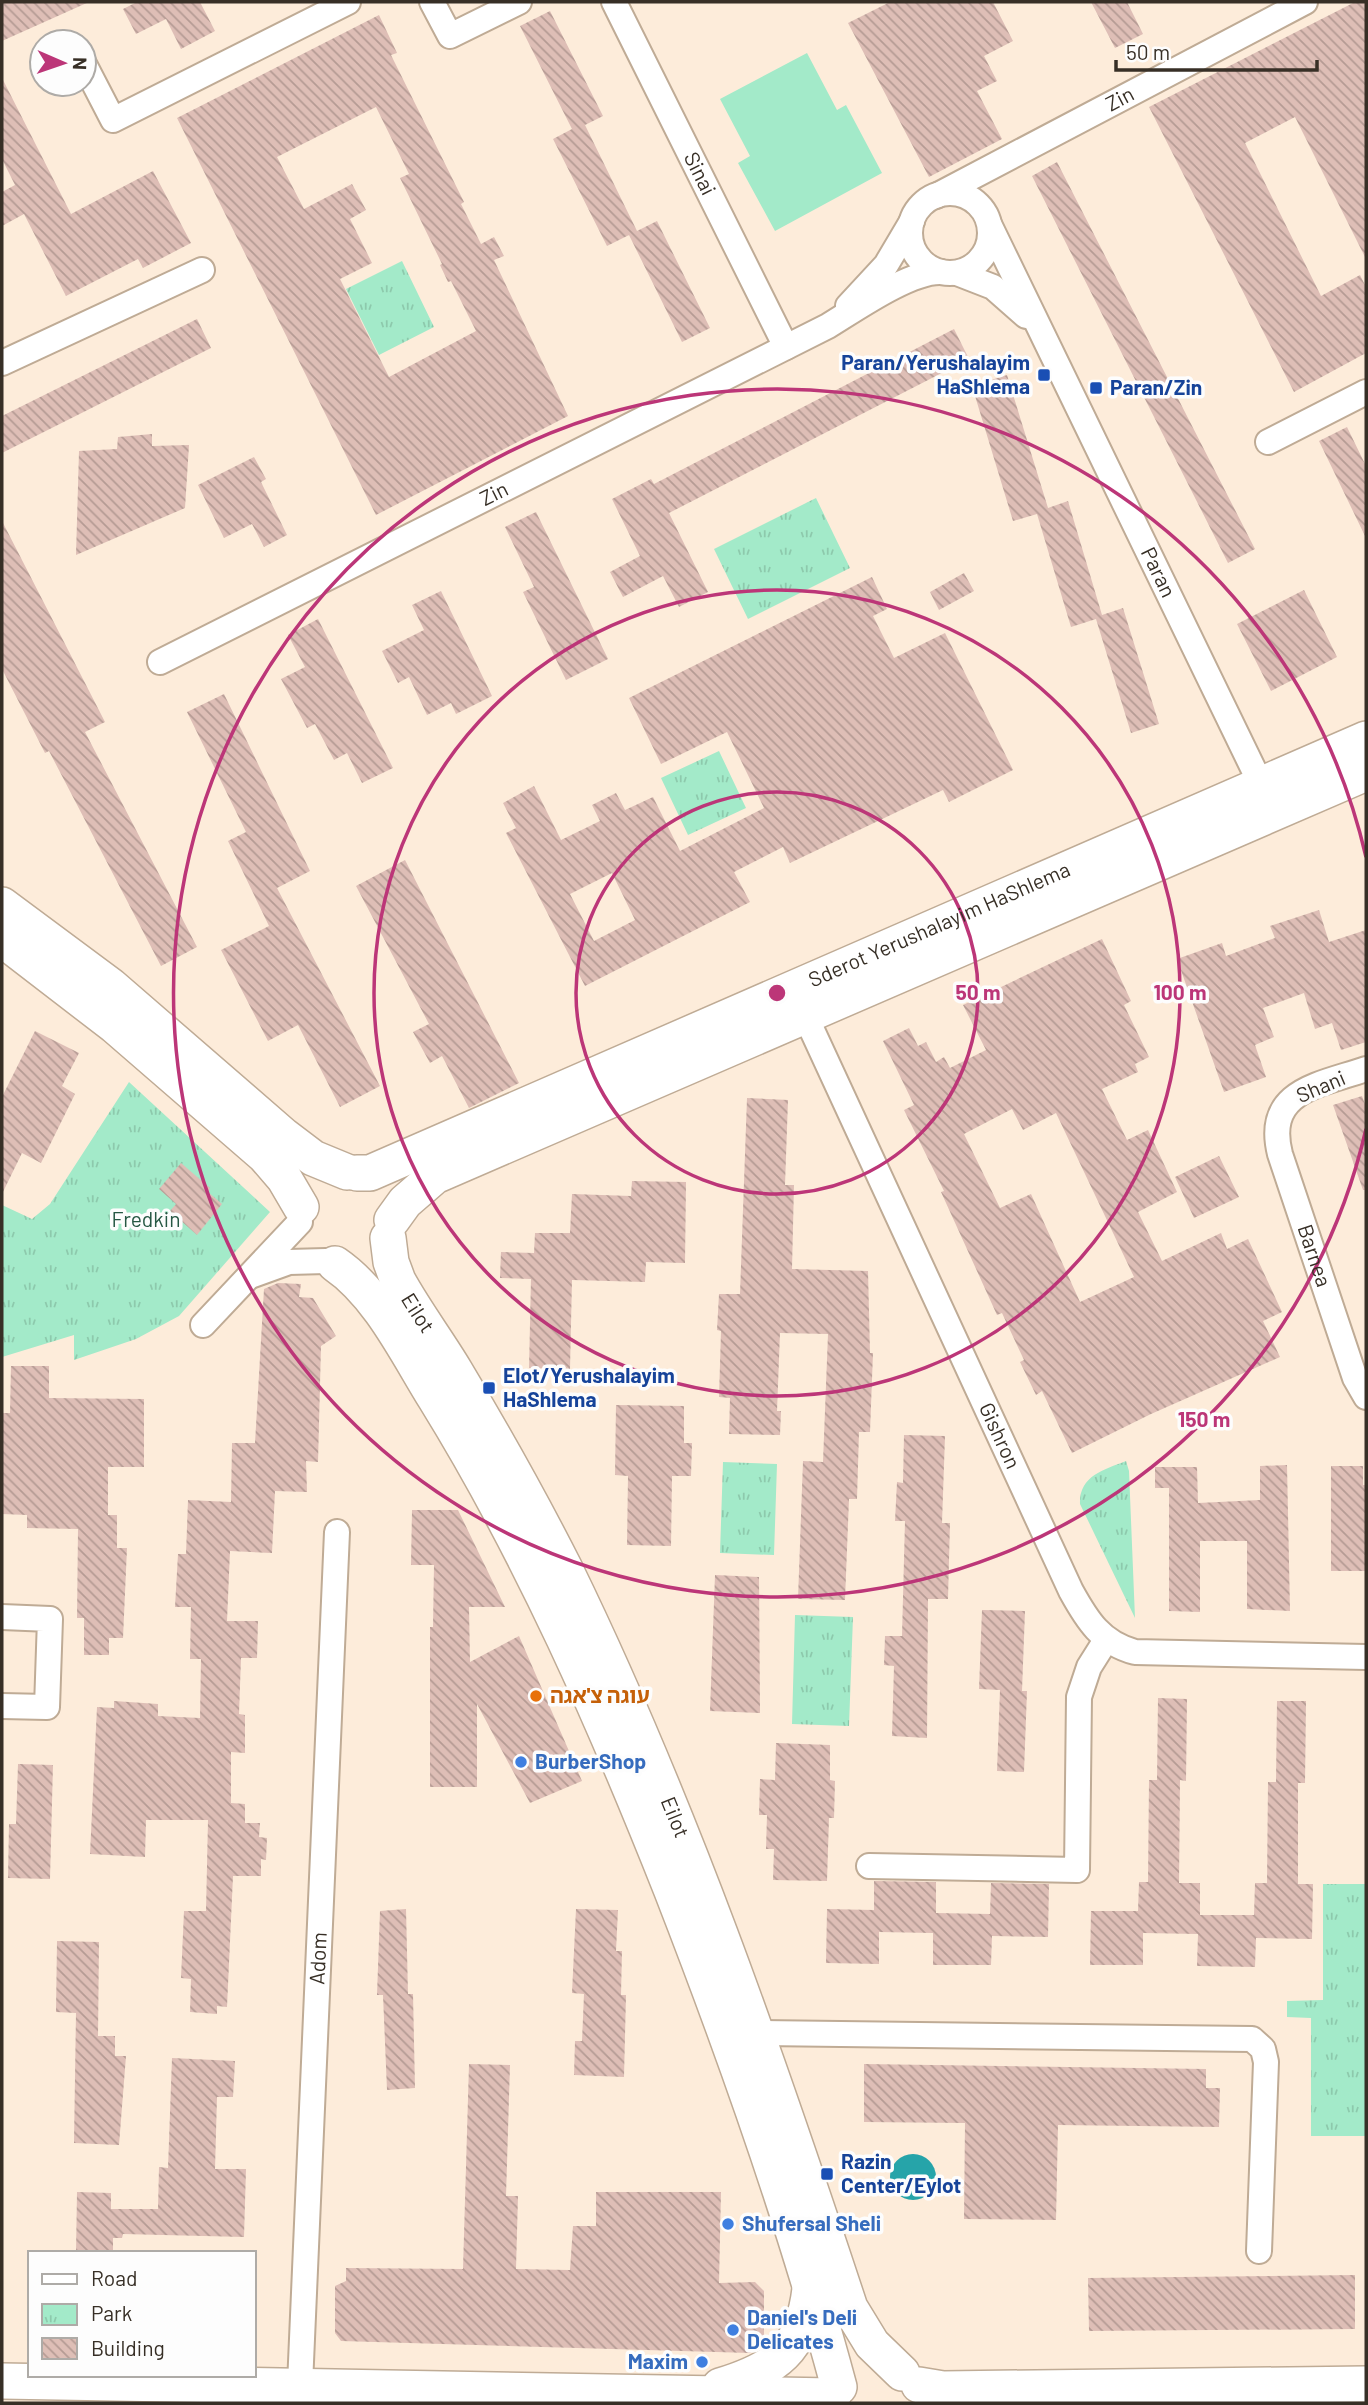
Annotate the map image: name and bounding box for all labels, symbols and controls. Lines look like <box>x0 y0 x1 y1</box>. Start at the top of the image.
north arrow <box>28 28 98 98</box>
scale bar <box>1116 28 1317 72</box>
text: 50 m <box>1126 39 1170 64</box>
text: N <box>69 57 92 70</box>
street label: Zin <box>1101 80 1138 116</box>
street label: Sinai <box>680 147 722 199</box>
place label: Paran/Yerushalayim HaShlema <box>841 349 1030 398</box>
marker: Paran/Yerushalayim HaShlema <box>1036 367 1052 383</box>
place label: Paran/Zin <box>1110 374 1202 399</box>
marker: Paran/Zin <box>1088 380 1104 396</box>
street label: Zin <box>475 475 512 510</box>
street label: Paran <box>1137 543 1182 601</box>
street label: Sderot Yerushalayim HaShlema <box>804 856 1073 992</box>
text: 50 m <box>955 979 1001 1004</box>
text: 100 m <box>1153 979 1207 1004</box>
centre of rings <box>765 981 789 1005</box>
street label: Shani <box>1292 1064 1349 1107</box>
park label: Fredkin <box>111 1206 181 1231</box>
street label: Barnea <box>1293 1221 1338 1290</box>
street label: Eilot <box>397 1288 441 1337</box>
place label: Elot/Yerushalayim HaShlema <box>503 1362 675 1411</box>
marker: Elot/Yerushalayim HaShlema <box>481 1380 497 1396</box>
street label: Gishron <box>975 1398 1027 1472</box>
text: 150 m <box>1178 1406 1230 1431</box>
place label: עוגה צ'אגה <box>550 1682 650 1707</box>
marker: עוגה צ'אגה <box>528 1688 544 1704</box>
place label: BurberShop <box>535 1748 646 1773</box>
marker: BurberShop <box>513 1754 529 1770</box>
street label: Eilot <box>657 1793 695 1841</box>
street label: Adom <box>303 1931 331 1985</box>
place label: Razin Center/Eylot <box>841 2148 961 2197</box>
marker: Razin Center/Eylot <box>819 2166 835 2182</box>
place label: Shufersal Sheli <box>742 2210 881 2235</box>
marker: Shufersal Sheli <box>720 2216 736 2232</box>
legend <box>28 2251 256 2377</box>
text: Road <box>91 2265 137 2290</box>
text: Park <box>91 2300 132 2325</box>
place label: Daniel's Deli Delicates <box>747 2304 857 2353</box>
marker: Daniel's Deli Delicates <box>725 2322 741 2338</box>
text: Building <box>91 2335 165 2360</box>
place label: Maxim <box>628 2348 688 2373</box>
marker: Maxim <box>694 2354 710 2370</box>

